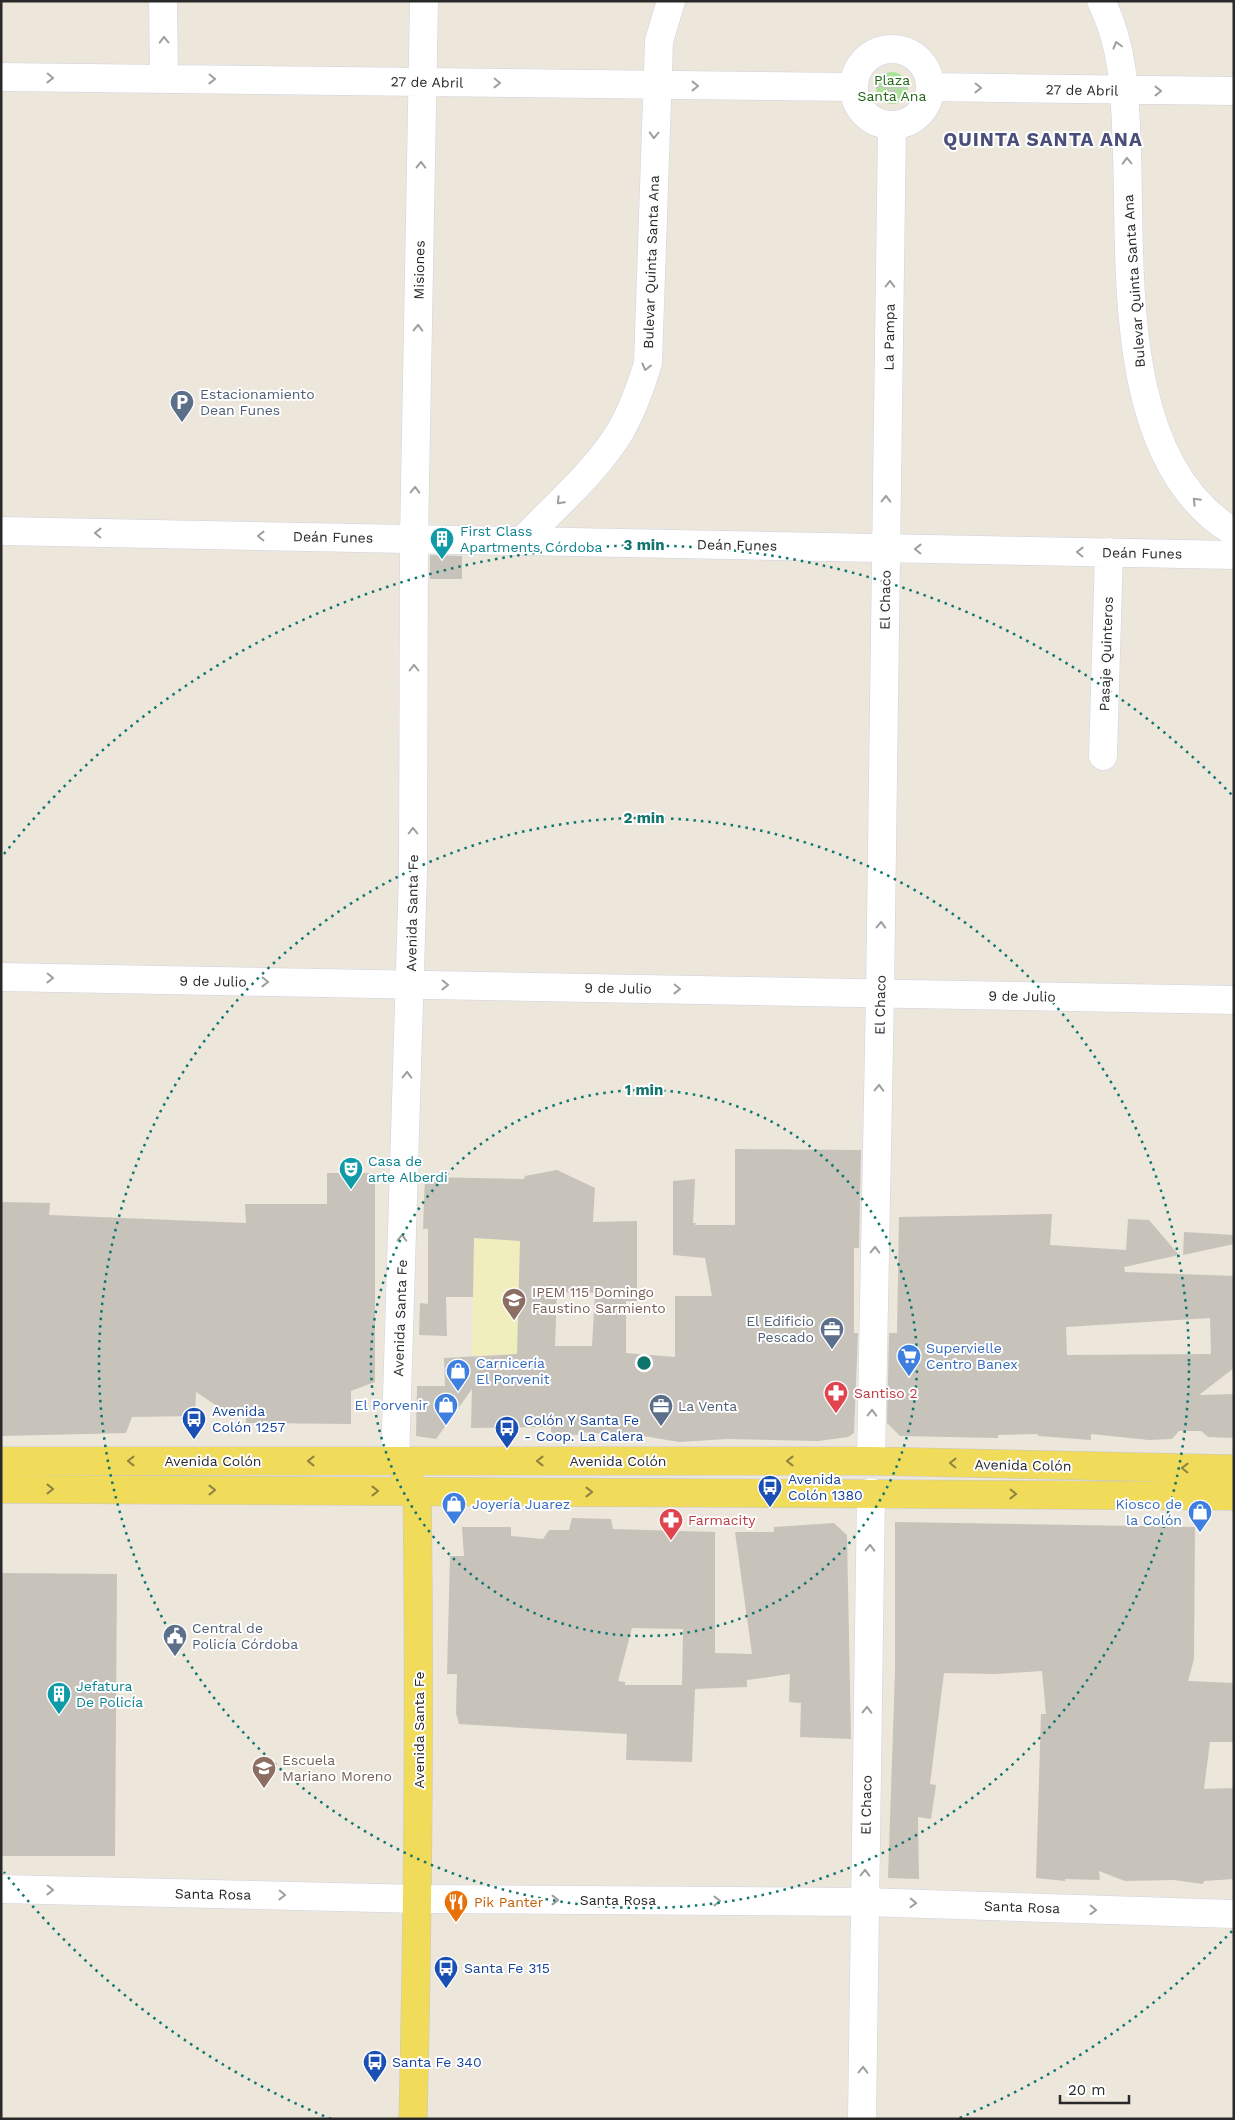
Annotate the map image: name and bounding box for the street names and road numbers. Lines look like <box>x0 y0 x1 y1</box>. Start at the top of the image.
street label: 27 de Abril <box>390 73 464 91</box>
street label: 27 de Abril <box>1045 81 1119 99</box>
street label: Bulevar Quinta Santa Ana <box>640 175 662 349</box>
street label: Bulevar Quinta Santa Ana <box>1120 194 1148 368</box>
street label: Misiones <box>410 240 428 300</box>
street label: La Pampa <box>880 303 898 371</box>
street label: Deán Funes <box>293 528 373 546</box>
street label: Deán Funes <box>697 536 777 554</box>
street label: Deán Funes <box>1102 544 1182 562</box>
street label: El Chaco <box>876 570 894 630</box>
street label: Pasaje Quinteros <box>1096 596 1116 712</box>
street label: Avenida Santa Fe <box>403 854 421 972</box>
street label: 9 de Julio <box>179 972 247 990</box>
street label: El Chaco <box>871 975 889 1035</box>
street label: 9 de Julio <box>584 979 652 997</box>
street label: 9 de Julio <box>988 987 1056 1005</box>
street label: Avenida Santa Fe <box>390 1259 410 1377</box>
street label: Avenida Colón <box>164 1453 262 1469</box>
street label: Avenida Colón <box>569 1453 667 1469</box>
street label: Avenida Colón <box>974 1456 1072 1474</box>
street label: Avenida Santa Fe <box>411 1671 427 1789</box>
street label: El Chaco <box>857 1775 875 1835</box>
street label: Santa Rosa <box>175 1885 251 1903</box>
street label: Santa Rosa <box>580 1892 656 1908</box>
street label: Santa Rosa <box>984 1898 1061 1916</box>

